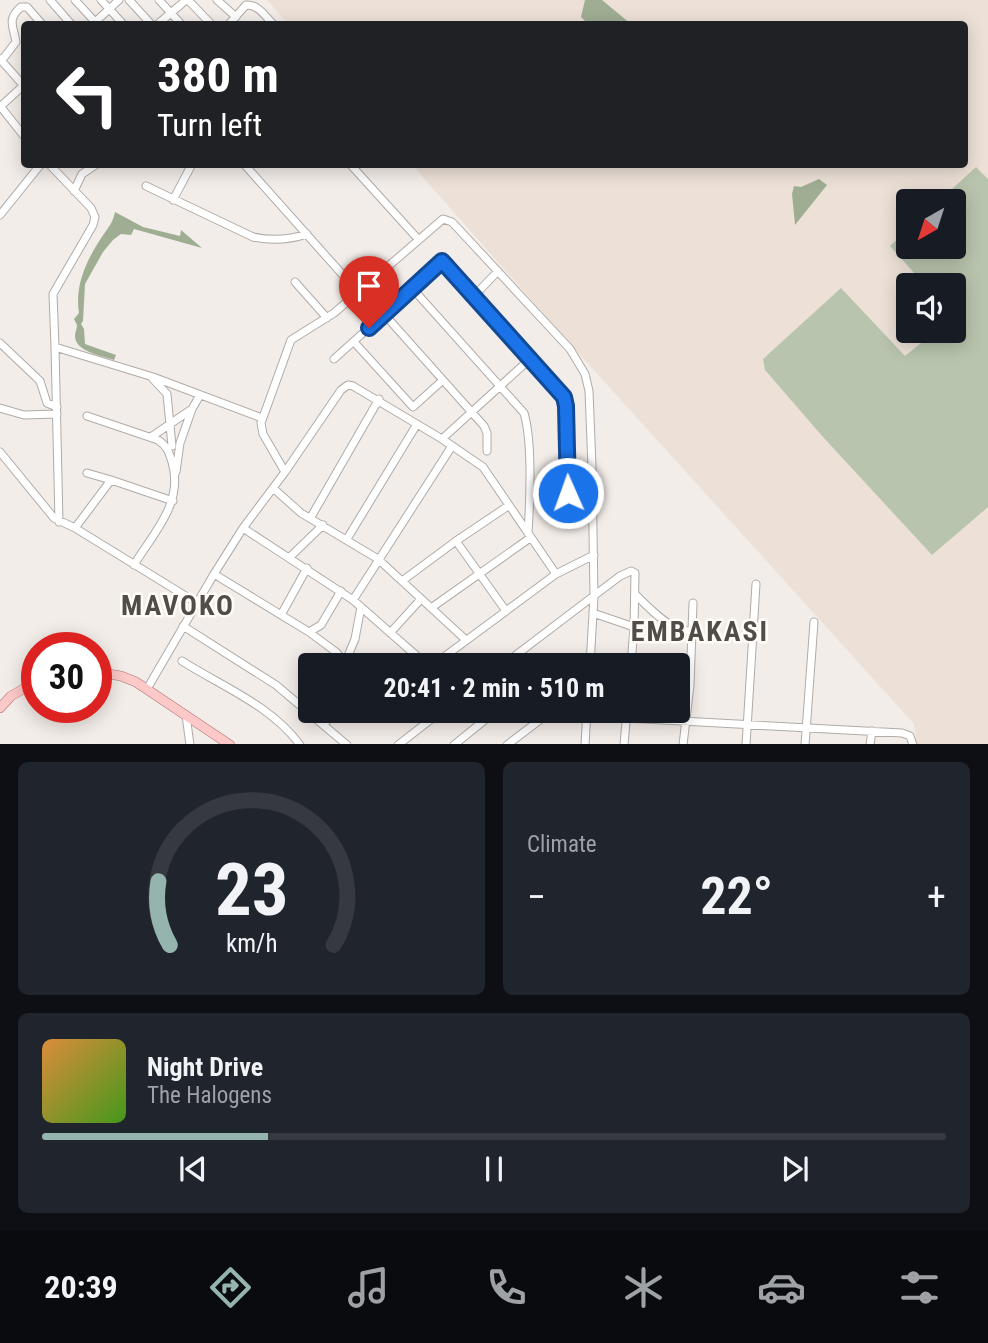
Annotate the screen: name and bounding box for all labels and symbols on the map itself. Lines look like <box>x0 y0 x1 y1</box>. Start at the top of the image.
north arrow <box>896 189 966 259</box>
pin <box>339 256 399 328</box>
position arrow <box>531 456 605 530</box>
district label: MAVOKO <box>121 589 235 622</box>
district label: EMBAKASI <box>631 615 769 648</box>
speed limit sign: 30 <box>21 632 112 723</box>

